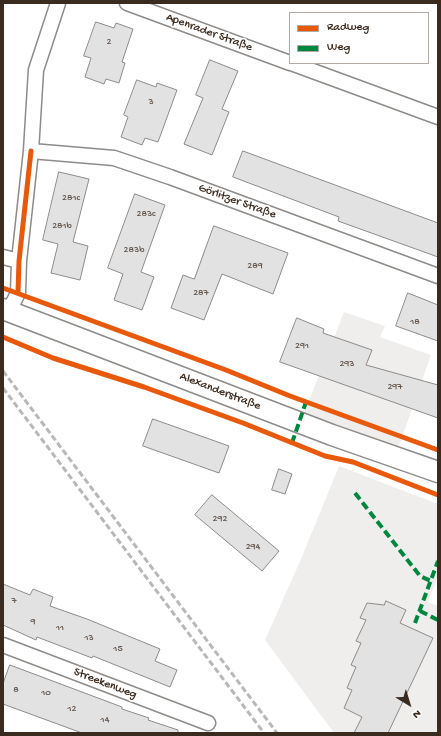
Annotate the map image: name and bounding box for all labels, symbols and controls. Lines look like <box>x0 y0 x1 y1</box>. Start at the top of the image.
street label: Apenrader Straße <box>164 11 254 55</box>
legend <box>289 12 429 64</box>
text: Radweg <box>327 21 369 35</box>
house number: 2 <box>107 36 111 48</box>
text: Weg <box>327 41 350 55</box>
house number: 3 <box>148 96 154 108</box>
street label: Görlitzer Straße <box>196 181 278 223</box>
house number: 281c <box>62 192 80 204</box>
house number: 283c <box>137 208 155 220</box>
house number: 281b <box>52 220 72 232</box>
house number: 283b <box>124 244 144 256</box>
house number: 289 <box>247 260 263 272</box>
house number: 287 <box>193 287 209 299</box>
house number: 18 <box>410 316 420 328</box>
house number: 291 <box>295 340 309 352</box>
house number: 293 <box>339 358 355 370</box>
street label: Alexanderstraße <box>177 370 263 414</box>
house number: 297 <box>387 381 403 393</box>
house number: 292 <box>213 513 227 525</box>
house number: 294 <box>246 541 260 553</box>
house number: 7 <box>11 595 17 607</box>
house number: 9 <box>30 616 36 628</box>
house number: 11 <box>56 622 64 634</box>
house number: 13 <box>84 632 94 644</box>
house number: 15 <box>113 643 123 655</box>
street label: Streekenweg <box>71 665 139 703</box>
house number: 8 <box>13 684 19 696</box>
north arrow <box>389 684 429 724</box>
house number: 10 <box>41 687 51 699</box>
house number: 12 <box>68 703 76 715</box>
text: N <box>410 707 423 720</box>
house number: 14 <box>101 714 109 726</box>

